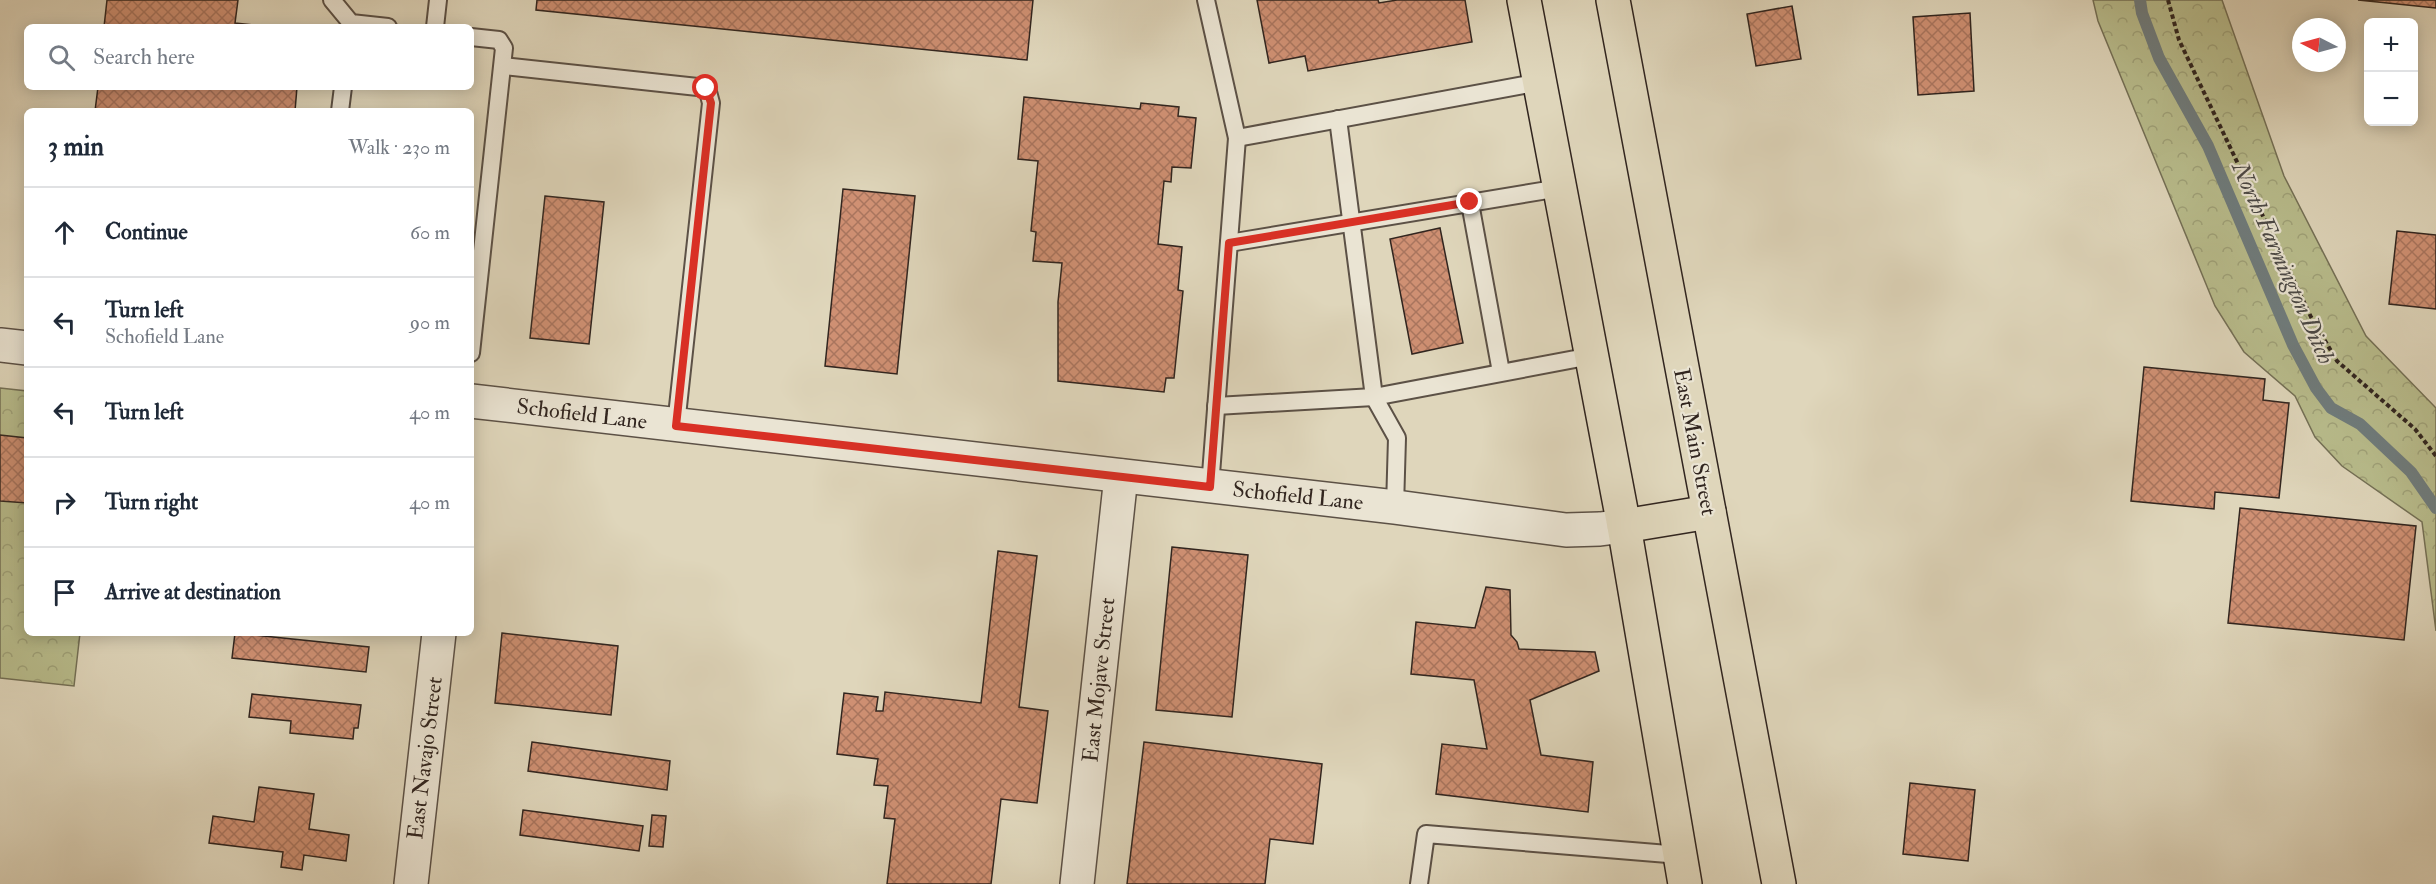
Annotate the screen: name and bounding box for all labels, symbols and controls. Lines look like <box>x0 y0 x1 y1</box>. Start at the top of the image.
north arrow <box>2292 18 2346 72</box>
map controls <box>2364 18 2418 126</box>
button: + <box>2364 18 2418 72</box>
search box <box>24 24 474 90</box>
icon: search <box>45 41 78 74</box>
text: Search here <box>93 43 195 71</box>
button: − <box>2364 72 2418 126</box>
route start <box>692 74 718 100</box>
text: 3 min <box>48 131 104 163</box>
text: Walk · 230 m <box>348 135 450 160</box>
water label: North Farmington Ditch <box>2224 155 2342 369</box>
route end <box>1456 188 1482 214</box>
icon: ahead <box>48 216 81 249</box>
text: Continue <box>105 218 188 246</box>
text: 60 m <box>410 220 450 245</box>
text: Turn left <box>105 296 184 324</box>
icon: left <box>48 306 81 339</box>
text: 90 m <box>410 310 450 335</box>
text: Schofield Lane <box>105 324 224 349</box>
street label: East Main Street <box>1667 366 1723 518</box>
street label: Schofield Lane <box>515 392 649 436</box>
icon: left <box>48 396 81 429</box>
text: Turn left <box>105 398 184 426</box>
text: 40 m <box>409 400 450 425</box>
street label: Schofield Lane <box>1231 475 1365 517</box>
icon: right <box>48 486 81 519</box>
text: Turn right <box>105 488 198 516</box>
text: 40 m <box>409 490 450 515</box>
icon: arrive <box>48 576 81 609</box>
text: Arrive at destination <box>105 578 281 606</box>
street label: East Mojave Street <box>1076 596 1122 764</box>
street label: East Navajo Street <box>401 675 449 841</box>

